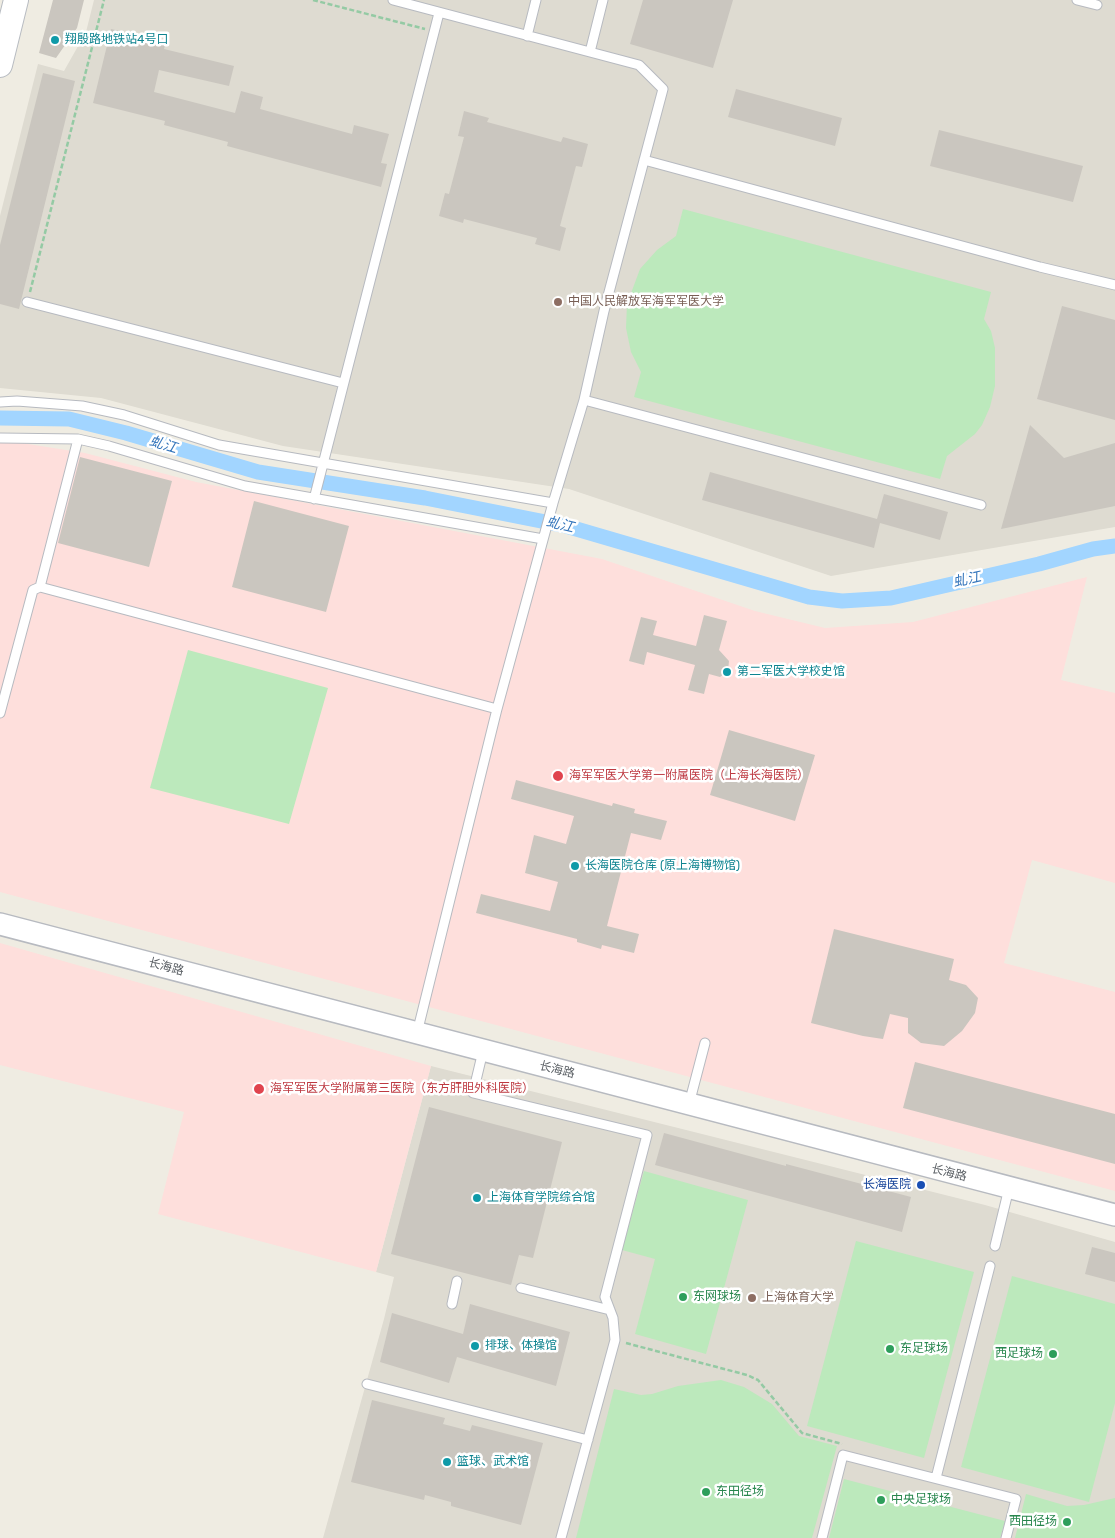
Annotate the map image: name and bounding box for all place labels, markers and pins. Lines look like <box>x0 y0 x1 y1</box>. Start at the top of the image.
place label: 翔殷路地铁站4号口 <box>65 33 168 47</box>
marker: 翔殷路地铁站4号口 <box>49 34 61 46</box>
place label: 中国人民解放军海军军医大学 <box>568 295 724 309</box>
marker: 中国人民解放军海军军医大学 <box>552 296 564 308</box>
place label: 第二军医大学校史馆 <box>737 665 845 679</box>
marker: 第二军医大学校史馆 <box>721 666 733 678</box>
marker: 海军军医大学第一附属医院（上海长海医院） <box>551 769 565 783</box>
place label: 海军军医大学第一附属医院（上海长海医院） <box>569 769 809 783</box>
place label: 长海医院仓库 (原上海博物馆) <box>585 859 740 873</box>
marker: 长海医院仓库 (原上海博物馆) <box>569 860 581 872</box>
marker: 海军军医大学附属第三医院（东方肝胆外科医院） <box>252 1082 266 1096</box>
place label: 海军军医大学附属第三医院（东方肝胆外科医院） <box>270 1082 534 1096</box>
place label: 长海医院 <box>863 1178 911 1192</box>
marker: 长海医院 <box>915 1179 927 1191</box>
place label: 上海体育学院综合馆 <box>487 1191 595 1205</box>
marker: 上海体育学院综合馆 <box>471 1192 483 1204</box>
place label: 东网球场 <box>693 1290 741 1304</box>
marker: 东网球场 <box>677 1291 689 1303</box>
place label: 上海体育大学 <box>762 1291 834 1305</box>
marker: 上海体育大学 <box>746 1292 758 1304</box>
place label: 排球、体操馆 <box>485 1339 557 1353</box>
marker: 排球、体操馆 <box>469 1340 481 1352</box>
place label: 东足球场 <box>900 1342 948 1356</box>
marker: 东足球场 <box>884 1343 896 1355</box>
place label: 西足球场 <box>995 1347 1043 1361</box>
marker: 西足球场 <box>1047 1348 1059 1360</box>
place label: 篮球、武术馆 <box>457 1455 529 1469</box>
marker: 篮球、武术馆 <box>441 1456 453 1468</box>
place label: 东田径场 <box>716 1485 764 1499</box>
marker: 东田径场 <box>700 1486 712 1498</box>
place label: 中央足球场 <box>891 1493 951 1507</box>
marker: 中央足球场 <box>875 1494 887 1506</box>
place label: 西田径场 <box>1009 1515 1057 1529</box>
marker: 西田径场 <box>1061 1516 1073 1528</box>

